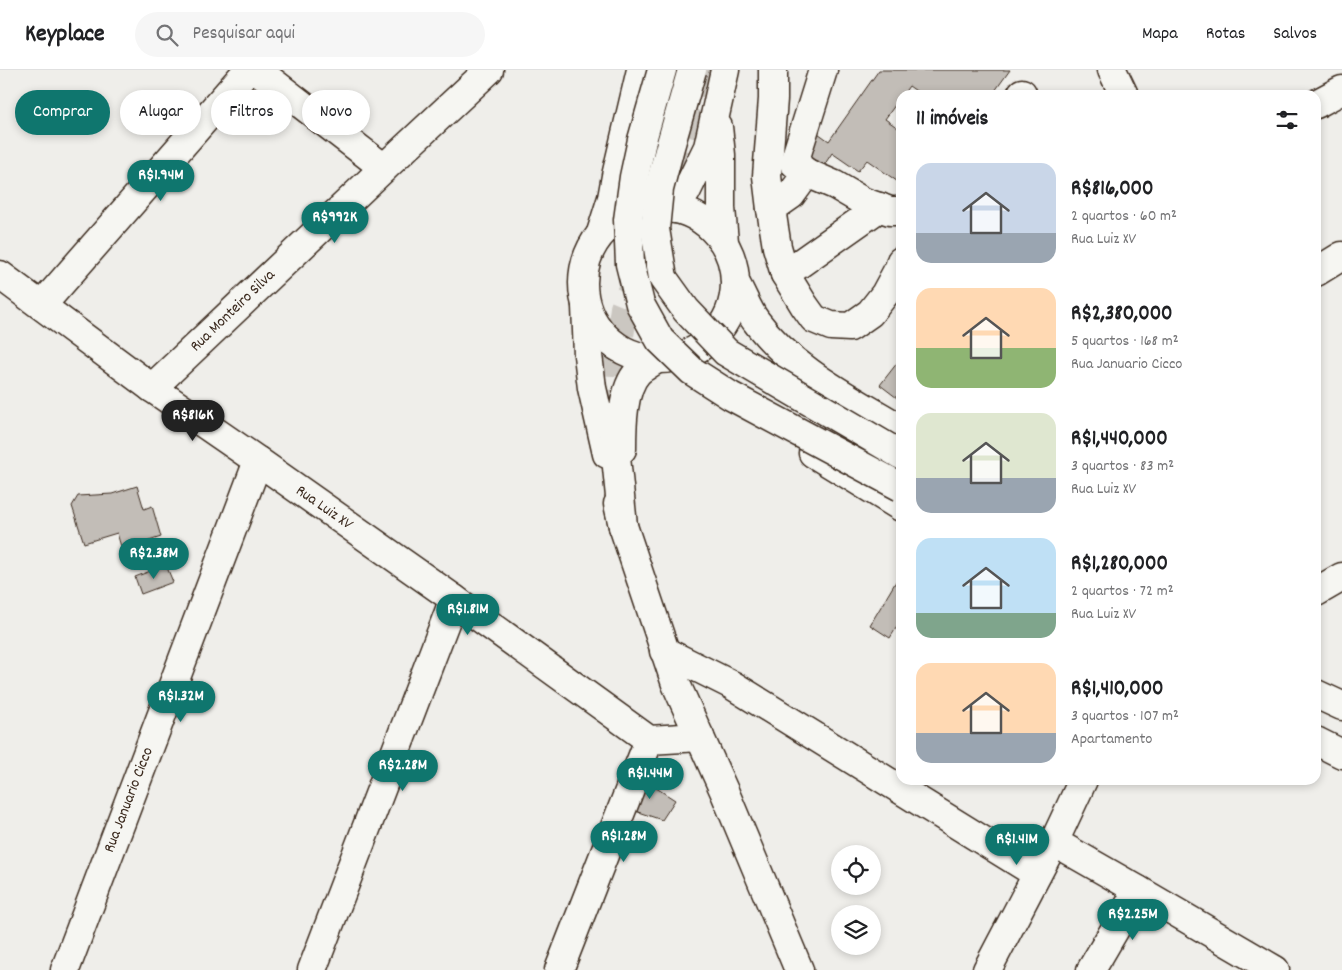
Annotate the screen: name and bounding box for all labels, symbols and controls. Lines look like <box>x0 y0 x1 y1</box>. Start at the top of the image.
search box <box>135 12 485 57</box>
text: Keyplace <box>25 18 105 52</box>
icon: search <box>153 21 181 49</box>
text: Pesquisar aqui <box>193 21 295 48</box>
text: Mapa <box>1142 22 1178 47</box>
text: Rotas <box>1206 22 1245 47</box>
text: Salvos <box>1273 22 1317 47</box>
chip: Comprar <box>15 90 110 135</box>
chip: Alugar <box>120 90 201 135</box>
chip: Filtros <box>211 90 292 135</box>
chip: Novo <box>302 90 370 135</box>
text: 11 imóveis <box>916 105 988 135</box>
icon: filters <box>1273 106 1301 134</box>
pin: R$1.94M <box>115 160 207 202</box>
text: R$1.94M <box>138 164 184 187</box>
text: R$816,000 <box>1071 175 1154 205</box>
icon: home <box>956 183 1016 243</box>
pin: R$992K <box>294 202 376 244</box>
text: 2 quartos · 60 m² <box>1071 205 1177 228</box>
text: R$992K <box>313 206 357 229</box>
text: Rua Luiz XV <box>1071 228 1136 251</box>
street label: Rua Monteiro Silva <box>185 264 281 358</box>
text: R$2,380,000 <box>1071 300 1173 330</box>
icon: home <box>956 308 1016 368</box>
text: 5 quartos · 168 m² <box>1071 330 1179 353</box>
text: Rua Januario Cicco <box>1071 353 1182 376</box>
pin: R$816K <box>152 400 234 442</box>
text: R$816K <box>172 404 214 427</box>
text: R$1,440,000 <box>1071 425 1168 455</box>
icon: home <box>956 433 1016 493</box>
text: 3 quartos · 83 m² <box>1071 455 1174 478</box>
text: Rua Luiz XV <box>1071 478 1136 501</box>
street label: Rua Luiz XV <box>291 480 358 536</box>
pin: R$2.38M <box>108 538 200 580</box>
text: R$2.38M <box>130 542 178 565</box>
text: R$1,280,000 <box>1071 550 1168 580</box>
icon: home <box>956 558 1016 618</box>
text: 2 quartos · 72 m² <box>1071 580 1173 603</box>
pin: R$1.81M <box>422 594 514 636</box>
text: R$1.81M <box>447 598 489 621</box>
text: Rua Luiz XV <box>1071 603 1136 626</box>
text: R$1,410,000 <box>1071 675 1164 705</box>
pin: R$1.32M <box>135 680 227 723</box>
icon: home <box>956 683 1016 743</box>
text: R$1.32M <box>158 685 204 708</box>
text: 3 quartos · 107 m² <box>1071 705 1179 728</box>
text: Apartamento <box>1071 728 1152 751</box>
street label: Rua Januario Cicco <box>98 744 160 856</box>
pin: R$2.28M <box>357 750 449 792</box>
text: R$2.28M <box>379 754 427 777</box>
pin: R$1.44M <box>604 758 696 800</box>
text: R$1.44M <box>628 762 672 785</box>
pin: R$1.28M <box>578 820 670 863</box>
pin: R$1.41M <box>971 824 1063 866</box>
text: R$1.28M <box>602 825 646 848</box>
text: R$1.41M <box>996 828 1038 851</box>
map controls <box>831 845 881 955</box>
button: locate <box>831 845 881 895</box>
pin: R$2.25M <box>1087 898 1179 941</box>
text: R$2.25M <box>1108 903 1158 926</box>
button: layers <box>831 905 881 955</box>

